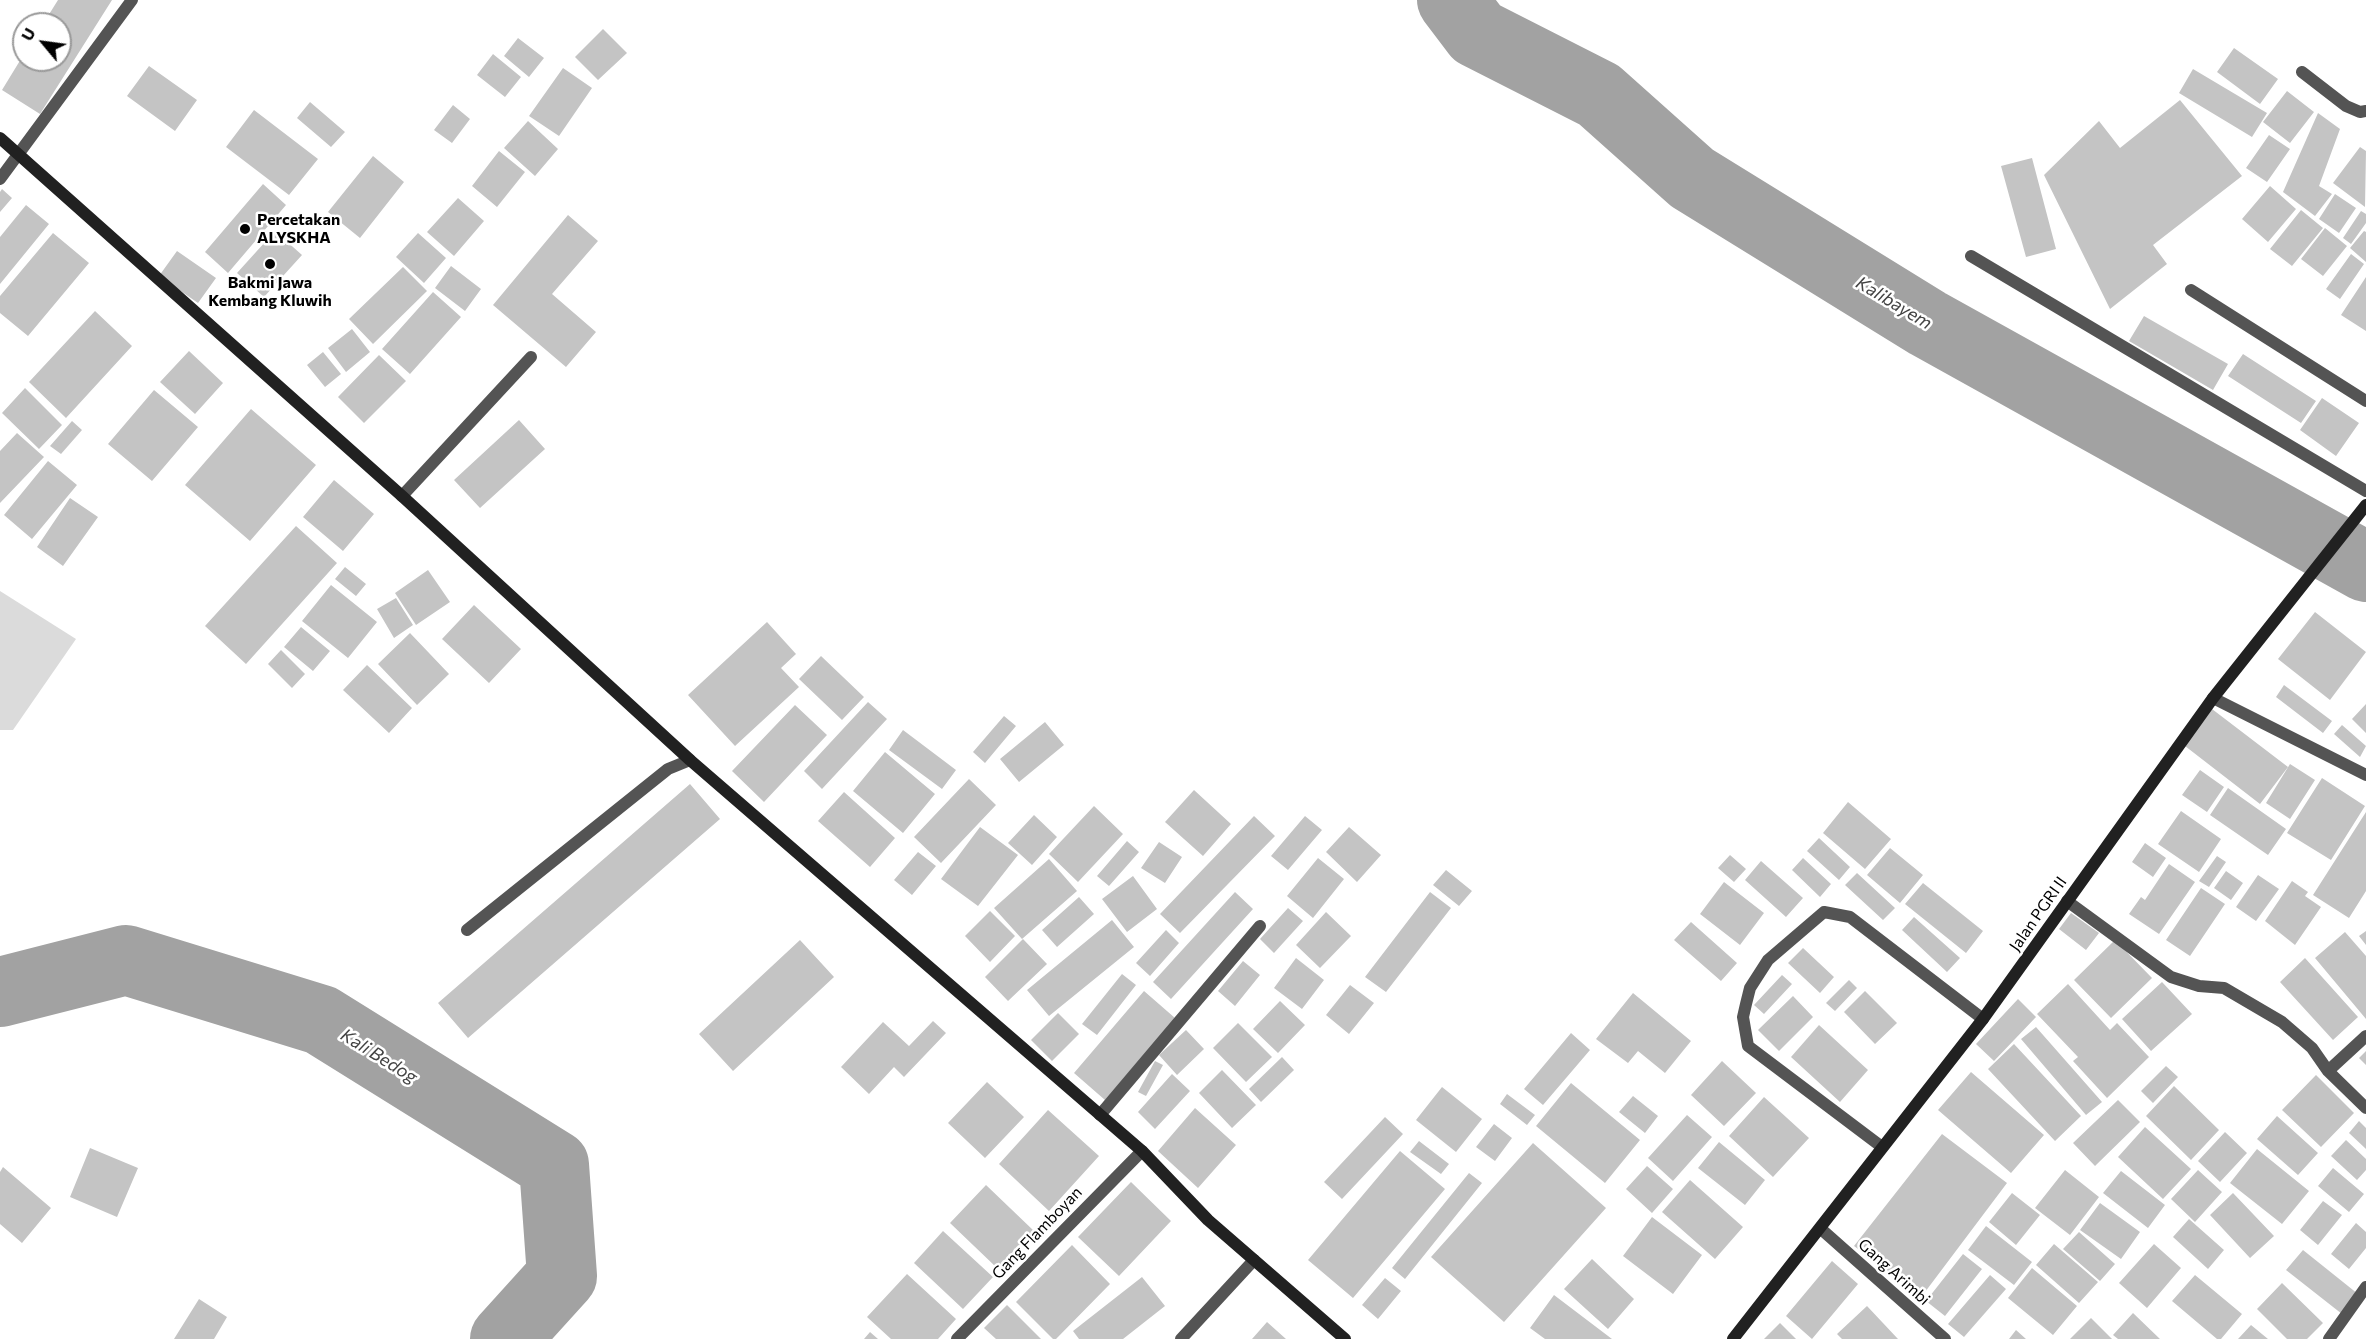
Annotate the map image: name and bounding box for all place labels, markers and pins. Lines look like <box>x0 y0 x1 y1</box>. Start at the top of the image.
place label: Percetakan ALYSKHA <box>257 210 340 248</box>
marker: Percetakan ALYSKHA <box>238 222 252 236</box>
marker: Bakmi Jawa Kembang Kluwih <box>263 257 277 271</box>
place label: Bakmi Jawa Kembang Kluwih <box>208 273 332 311</box>

